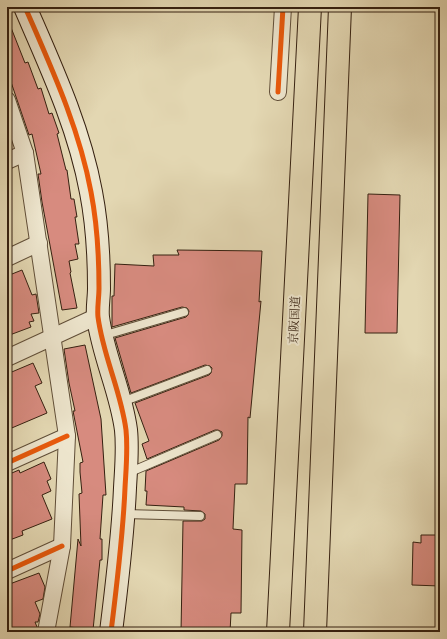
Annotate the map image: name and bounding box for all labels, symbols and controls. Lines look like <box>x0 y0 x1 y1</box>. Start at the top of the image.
street label: 京阪国道 <box>284 296 304 344</box>

